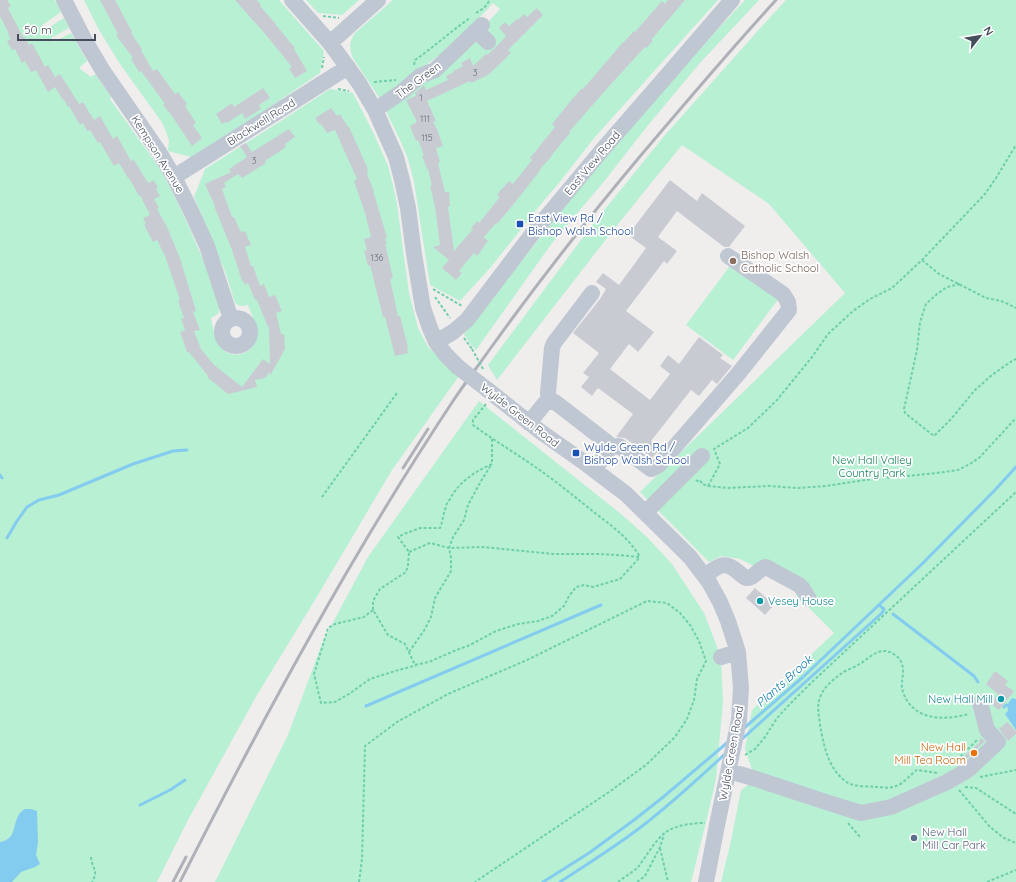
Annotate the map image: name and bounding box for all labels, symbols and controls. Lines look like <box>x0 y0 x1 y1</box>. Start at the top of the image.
scale bar <box>18 16 95 42</box>
north arrow <box>960 16 1000 56</box>
text: 50 m <box>24 22 52 37</box>
text: N <box>980 24 997 38</box>
street label: The Green <box>393 59 443 101</box>
house number: 3 <box>473 67 478 78</box>
house number: 1 <box>419 92 423 103</box>
street label: Blackwell Road <box>224 95 298 149</box>
street label: Kempson Avenue <box>129 113 187 195</box>
house number: 111 <box>420 113 430 124</box>
street label: East View Road <box>561 128 623 198</box>
house number: 115 <box>421 132 433 143</box>
house number: 3 <box>252 155 257 166</box>
place label: East View Rd / Bishop Walsh School <box>528 211 633 238</box>
marker: East View Rd / Bishop Walsh School <box>515 219 525 229</box>
place label: Bishop Walsh Catholic School <box>741 248 819 275</box>
house number: 136 <box>371 252 384 263</box>
marker: Bishop Walsh Catholic School <box>728 256 738 266</box>
street label: Wylde Green Road <box>478 380 562 450</box>
place label: Wylde Green Rd / Bishop Walsh School <box>584 440 689 467</box>
marker: Wylde Green Rd / Bishop Walsh School <box>571 448 581 458</box>
park label: New Hall Valley Country Park <box>832 453 912 480</box>
place label: Vesey House <box>768 594 834 608</box>
marker: Vesey House <box>755 596 765 606</box>
water label: Plants Brook <box>753 651 816 710</box>
place label: New Hall Mill <box>928 692 993 706</box>
marker: New Hall Mill <box>996 694 1006 704</box>
street label: Wylde Green Road <box>716 705 746 801</box>
place label: New Hall Mill Tea Room <box>895 740 966 767</box>
marker: New Hall Mill Tea Room <box>969 748 979 758</box>
place label: New Hall Mill Car Park <box>922 825 986 852</box>
marker: New Hall Mill Car Park <box>909 833 919 843</box>

